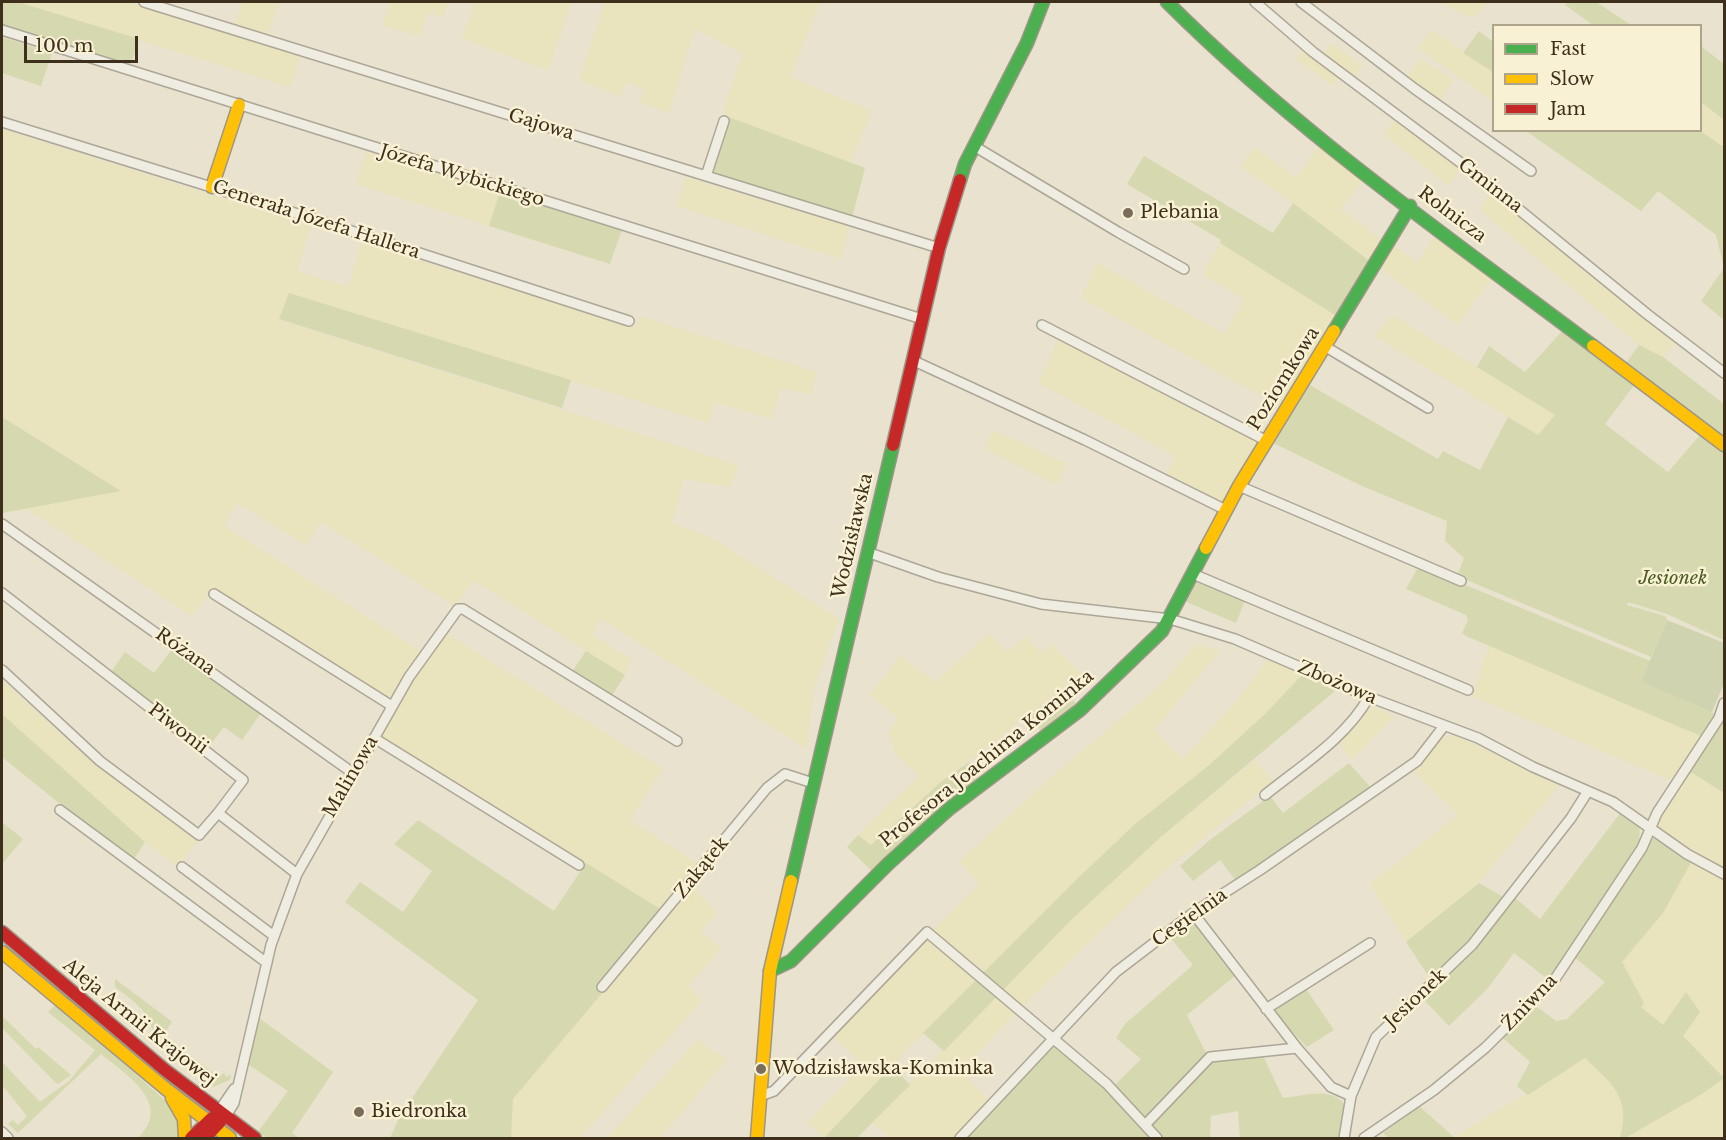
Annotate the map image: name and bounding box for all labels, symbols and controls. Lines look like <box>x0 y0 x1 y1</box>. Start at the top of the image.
scale bar <box>27 24 141 62</box>
legend <box>1492 24 1702 132</box>
text: 100 m <box>35 35 93 57</box>
text: Fast <box>1550 38 1586 60</box>
text: Slow <box>1550 68 1594 90</box>
text: Jam <box>1550 98 1586 120</box>
street label: Gajowa <box>505 105 577 145</box>
street label: Józefa Wybickiego <box>377 141 547 211</box>
street label: Gminna <box>1453 154 1527 218</box>
street label: Generała Józefa Hallera <box>210 176 422 264</box>
street label: Rolnicza <box>1414 182 1490 248</box>
place label: Plebania <box>1140 202 1219 224</box>
marker: Plebania <box>1121 206 1135 220</box>
street label: Poziomkowa <box>1244 323 1324 435</box>
street label: Wodzisławska <box>828 471 878 601</box>
park label: Jesionek <box>1639 568 1707 590</box>
street label: Różana <box>151 624 219 680</box>
street label: Zbożowa <box>1294 657 1380 709</box>
street label: Profesora Joachima Kominka <box>876 666 1098 852</box>
street label: Piwonii <box>144 699 212 759</box>
street label: Malinowa <box>319 732 383 822</box>
street label: Zakątek <box>671 833 733 903</box>
street label: Cegielnia <box>1148 884 1232 952</box>
street label: Aleja Armii Krajowej <box>58 955 220 1091</box>
street label: Jesionek <box>1381 965 1451 1033</box>
street label: Żniwna <box>1498 970 1562 1036</box>
place label: Wodzisławska-Kominka <box>773 1058 993 1080</box>
marker: Wodzisławska-Kominka <box>754 1062 768 1076</box>
place label: Biedronka <box>371 1101 467 1123</box>
marker: Biedronka <box>352 1105 366 1119</box>

